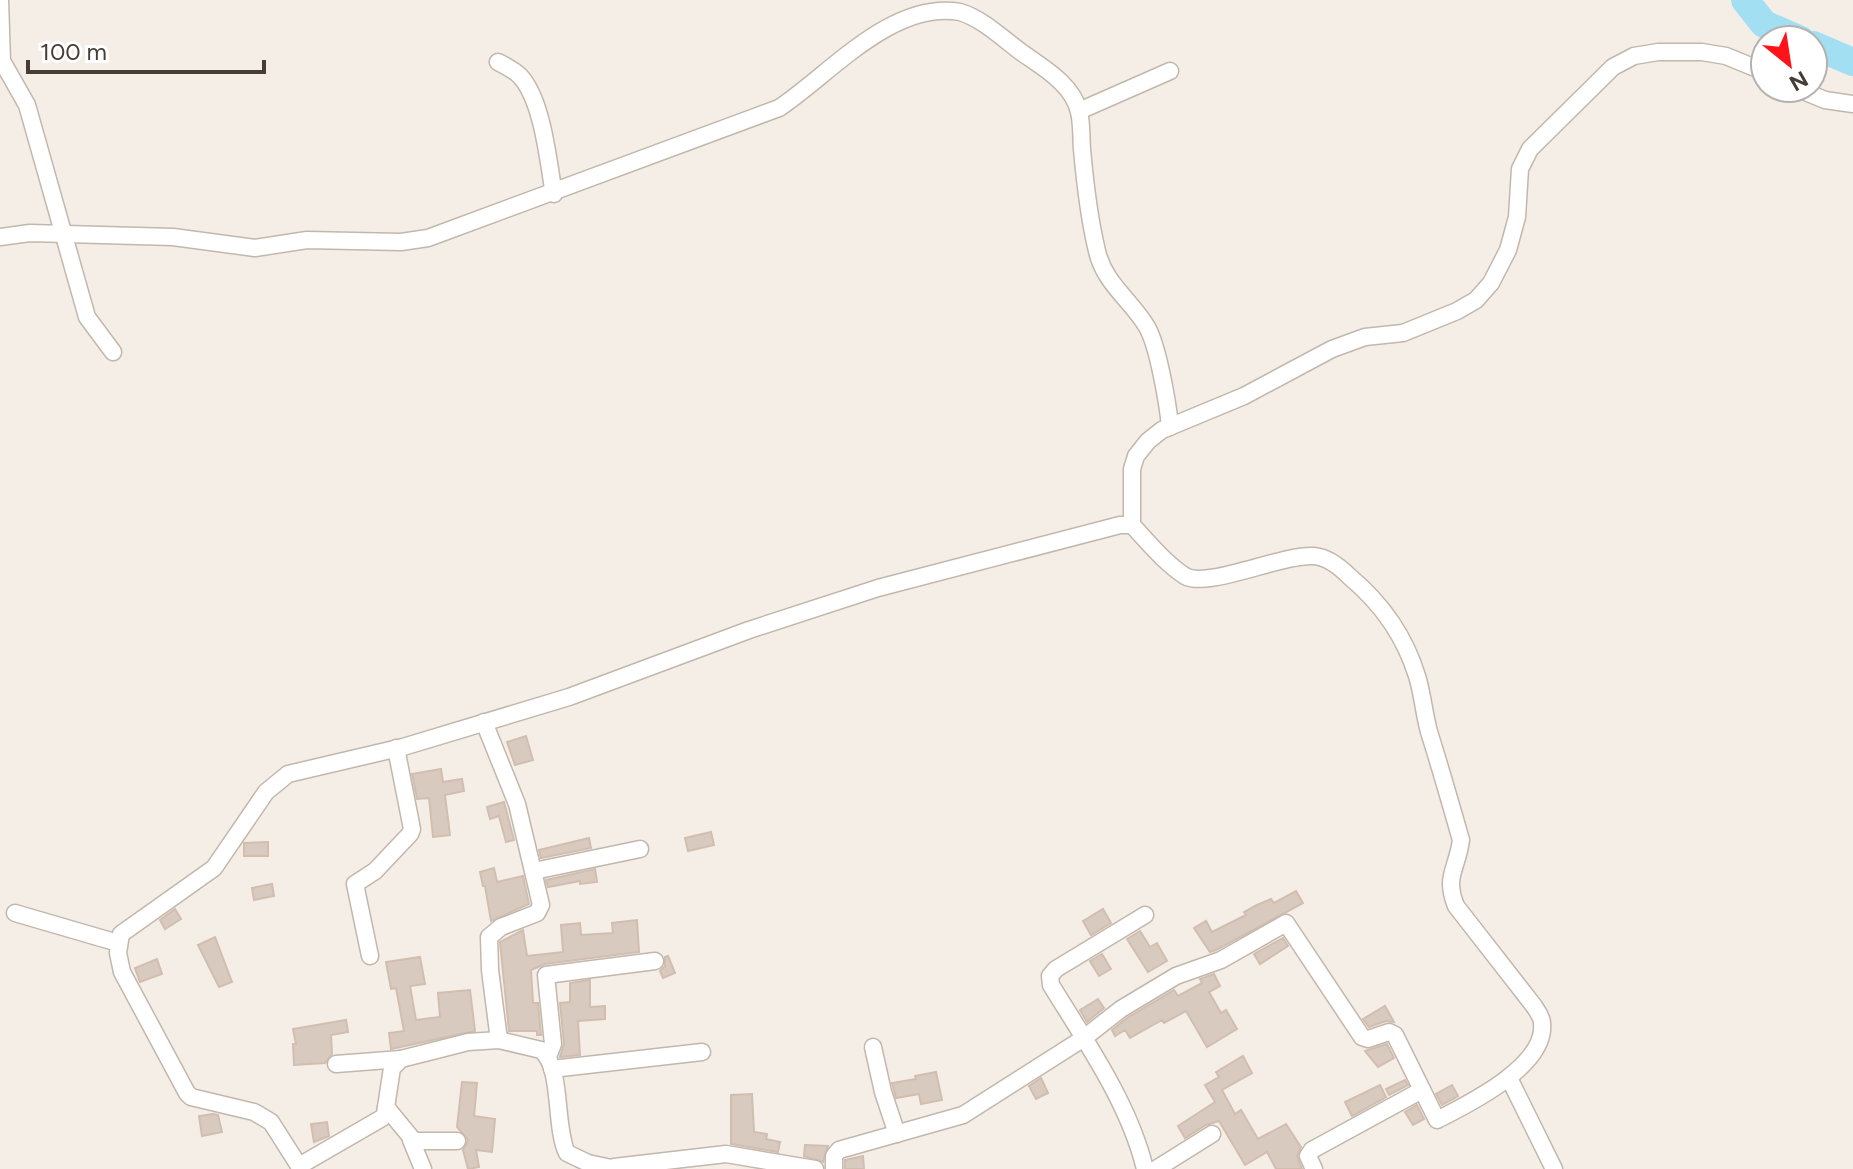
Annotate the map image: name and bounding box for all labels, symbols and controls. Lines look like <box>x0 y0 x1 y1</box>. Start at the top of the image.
scale bar <box>28 24 264 74</box>
north arrow <box>1749 24 1829 104</box>
text: 100 m <box>40 37 107 66</box>
text: N <box>1785 65 1813 97</box>

